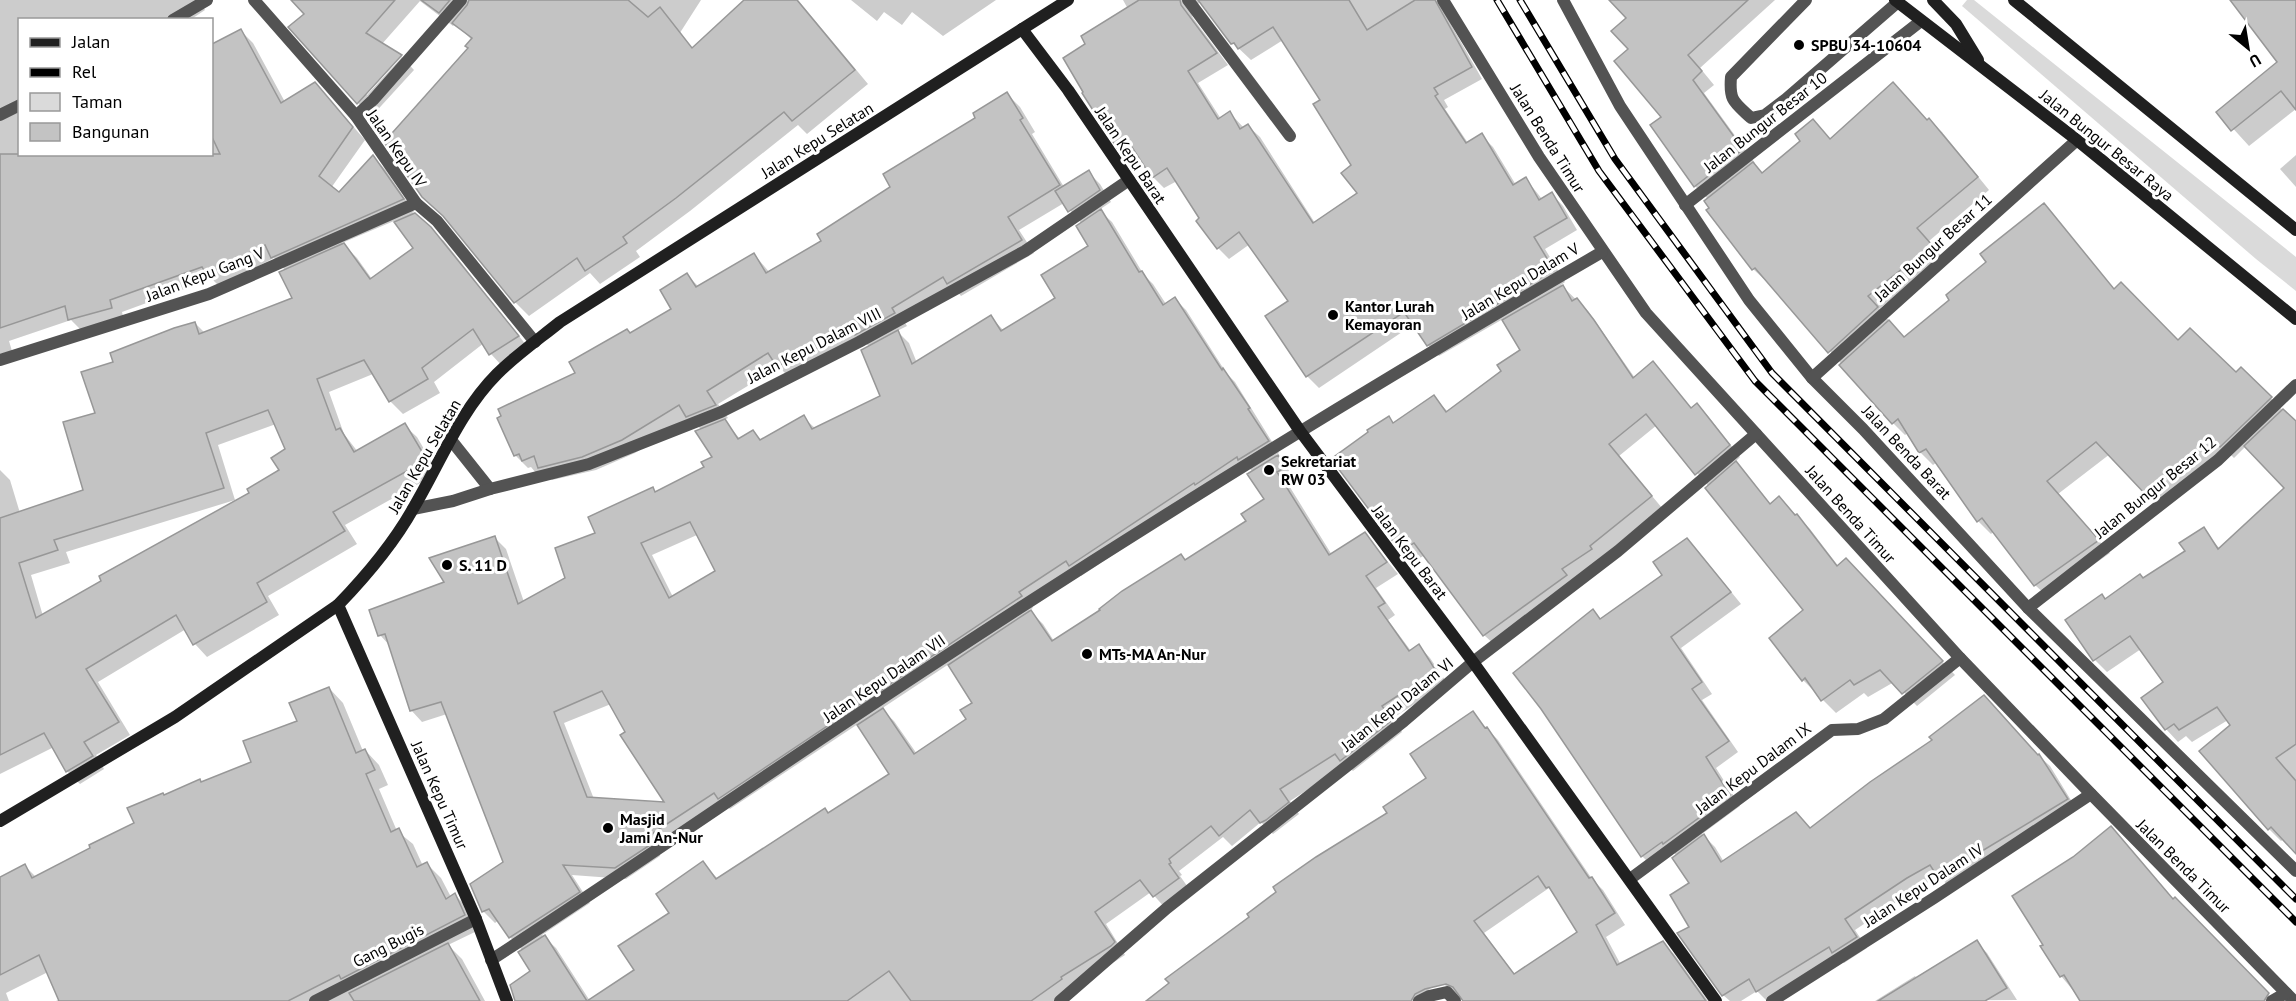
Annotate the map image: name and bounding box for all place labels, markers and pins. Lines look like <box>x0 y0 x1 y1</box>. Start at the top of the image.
place label: SPBU 34-10604 <box>1811 35 1921 55</box>
marker: SPBU 34-10604 <box>1792 38 1806 52</box>
place label: Kantor Lurah Kemayoran <box>1345 296 1434 334</box>
marker: Kantor Lurah Kemayoran <box>1326 308 1340 322</box>
place label: Sekretariat RW 03 <box>1281 451 1357 489</box>
marker: Sekretariat RW 03 <box>1262 463 1276 477</box>
place label: S. 11 D <box>459 555 507 575</box>
marker: S. 11 D <box>440 558 454 572</box>
place label: MTs-MA An-Nur <box>1099 644 1206 664</box>
marker: MTs-MA An-Nur <box>1080 647 1094 661</box>
place label: Masjid Jami An-Nur <box>619 809 703 847</box>
marker: Masjid Jami An-Nur <box>601 821 615 835</box>

